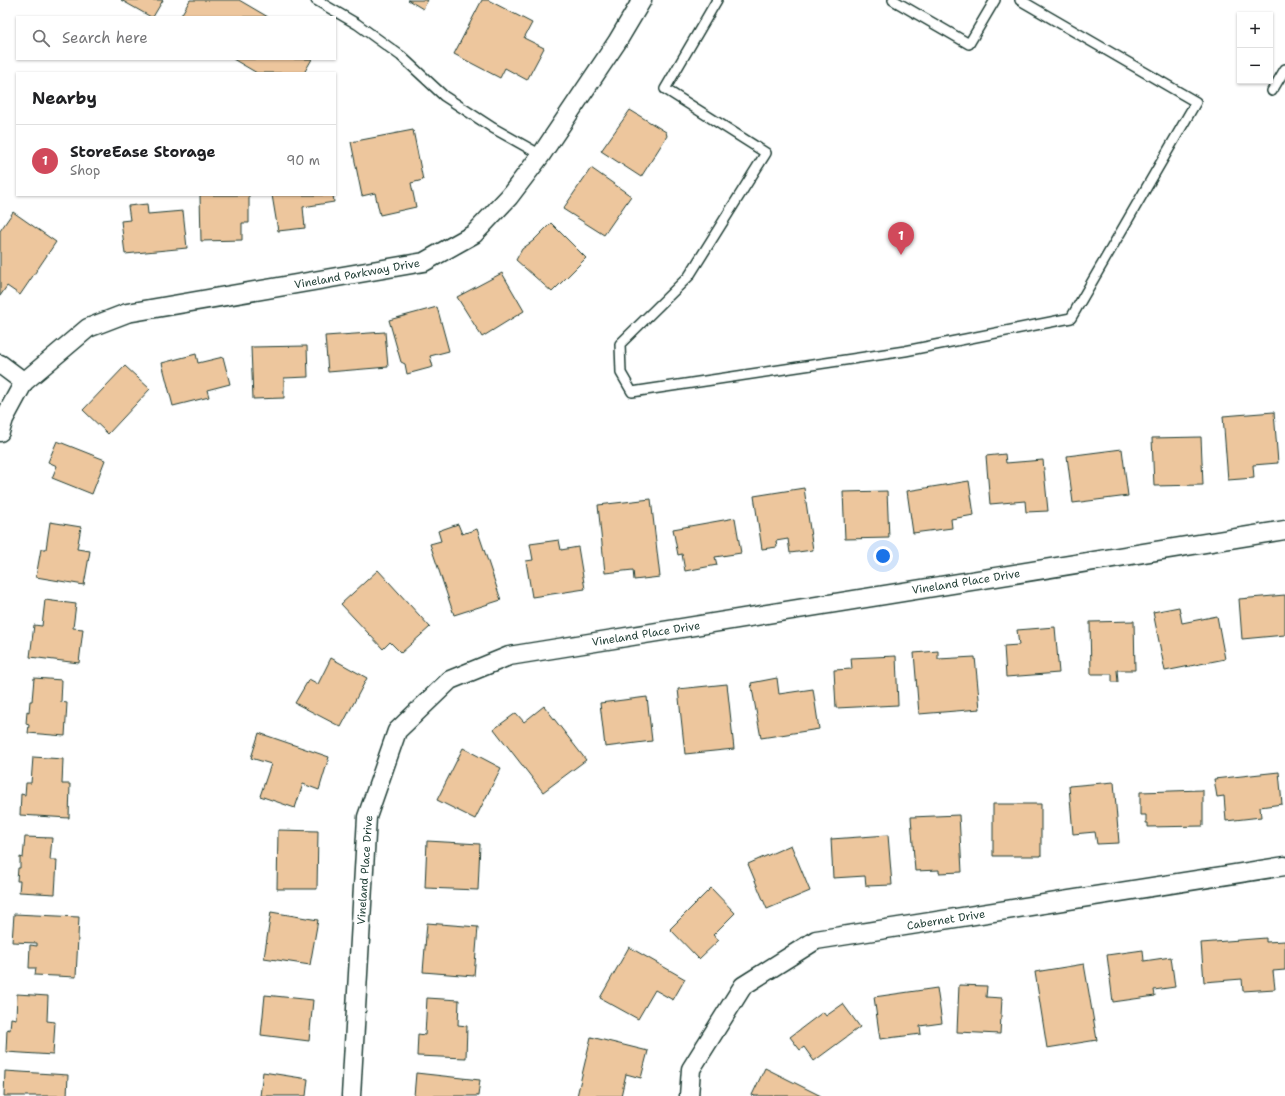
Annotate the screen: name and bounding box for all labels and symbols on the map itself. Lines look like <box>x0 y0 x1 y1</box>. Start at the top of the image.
pin: 1 <box>888 222 914 255</box>
street label: Vineland Parkway Drive <box>293 256 421 292</box>
your location <box>873 546 893 566</box>
street label: Vineland Place Drive <box>911 566 1021 598</box>
street label: Vineland Place Drive <box>591 618 701 650</box>
street label: Vineland Place Drive <box>354 815 376 925</box>
street label: Cabernet Drive <box>906 906 986 934</box>

